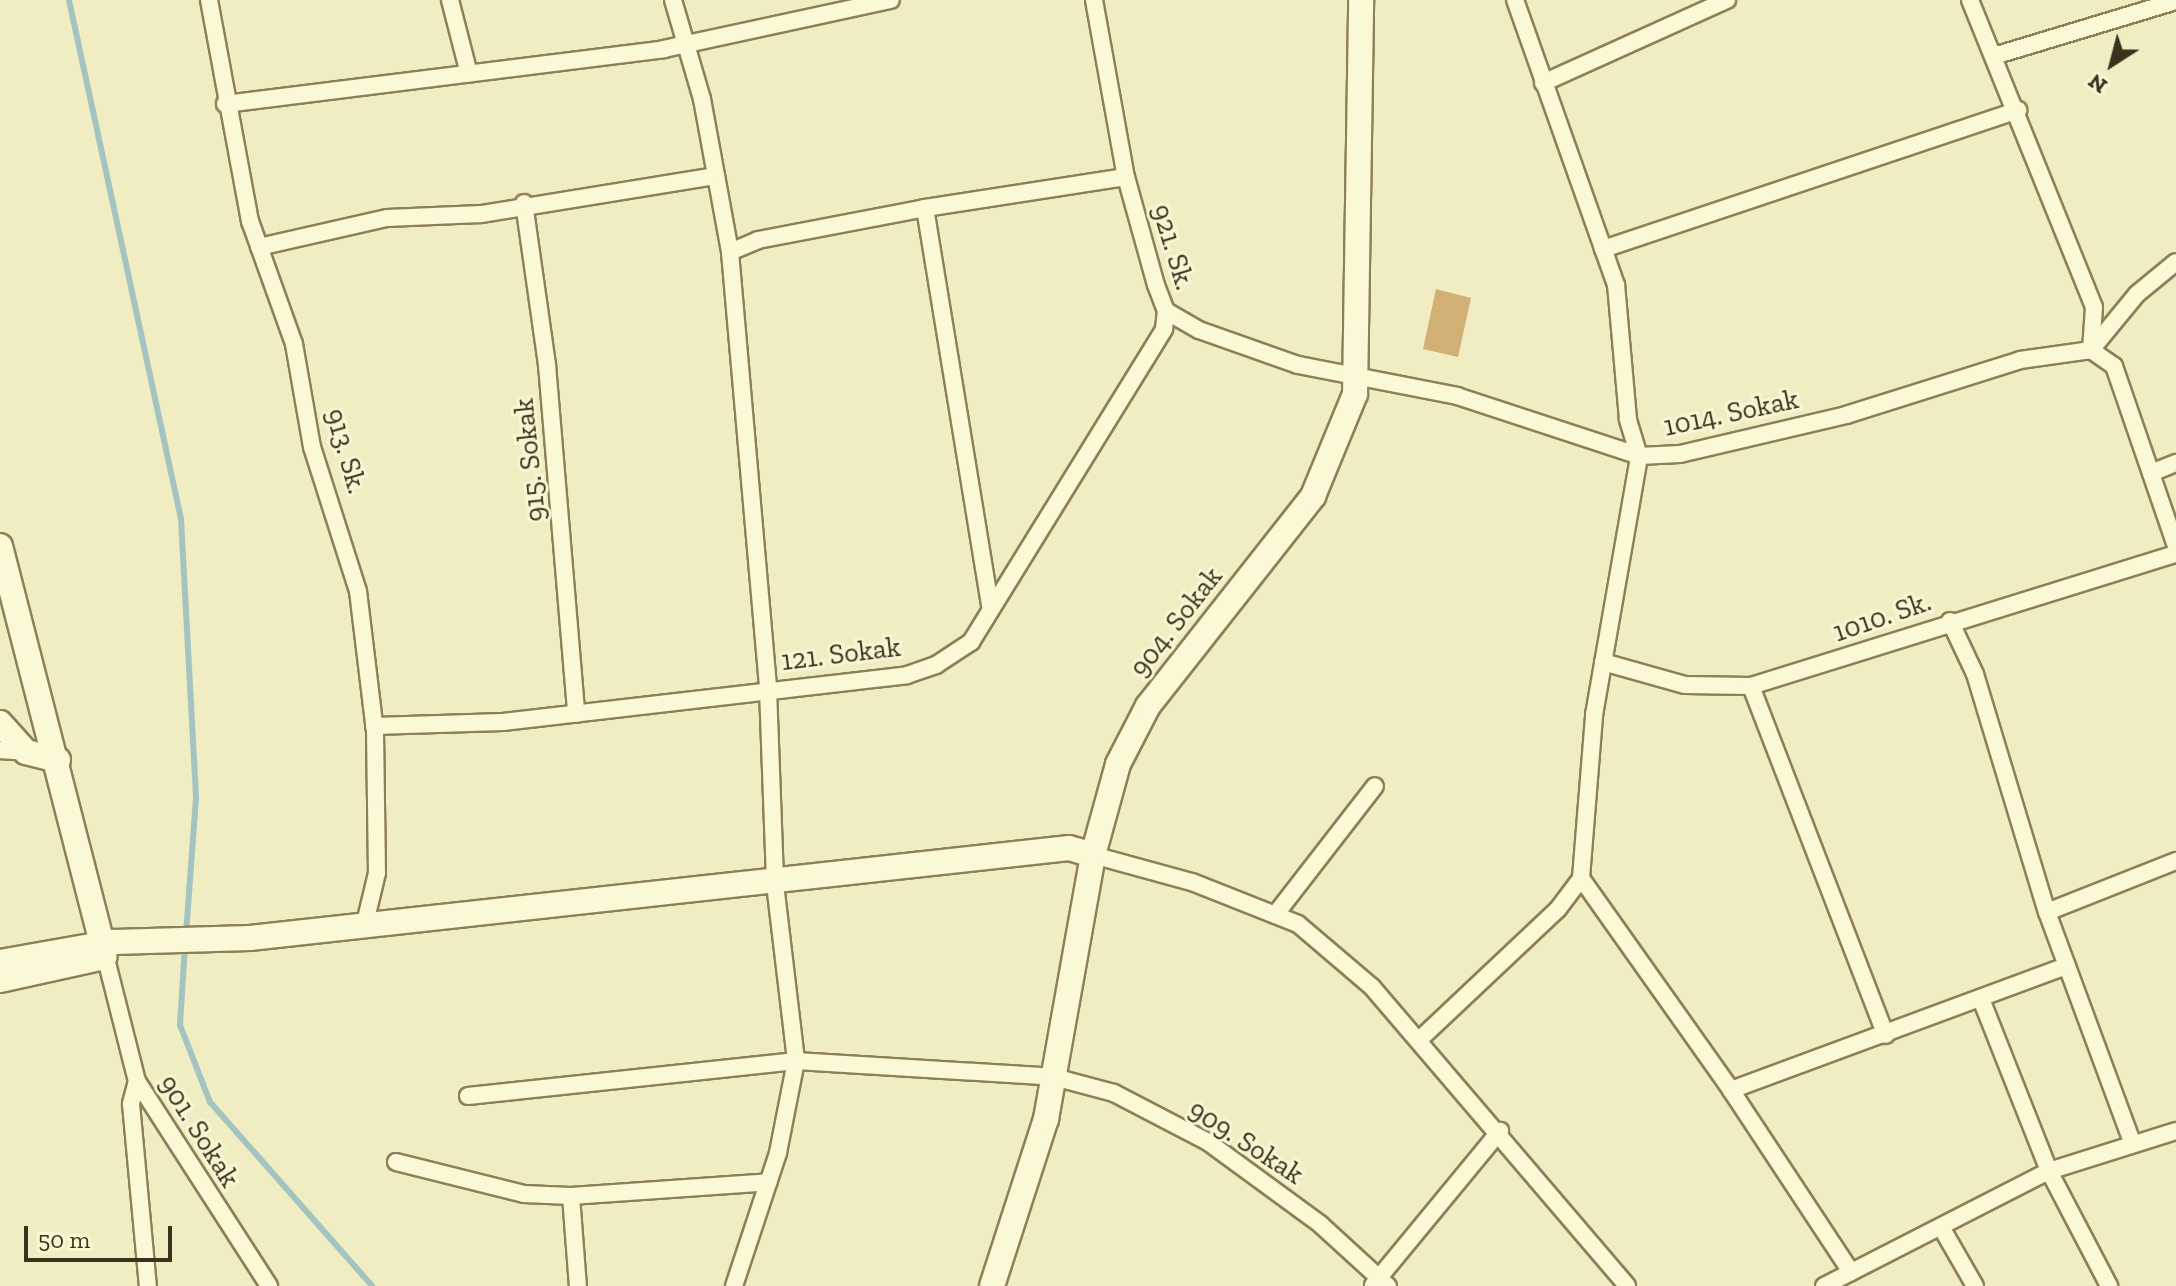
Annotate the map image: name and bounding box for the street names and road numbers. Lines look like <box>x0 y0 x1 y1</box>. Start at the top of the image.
street label: 921. Sk. <box>1144 200 1202 294</box>
street label: 1014. Sokak <box>1661 382 1801 444</box>
street label: 915. Sokak <box>507 396 553 524</box>
street label: 913. Sk. <box>318 405 374 497</box>
street label: 904. Sokak <box>1123 560 1229 684</box>
street label: 1010. Sk. <box>1829 585 1935 649</box>
street label: 121. Sokak <box>779 630 903 678</box>
street label: 901. Sokak <box>151 1069 247 1193</box>
street label: 909. Sokak <box>1182 1092 1310 1192</box>

